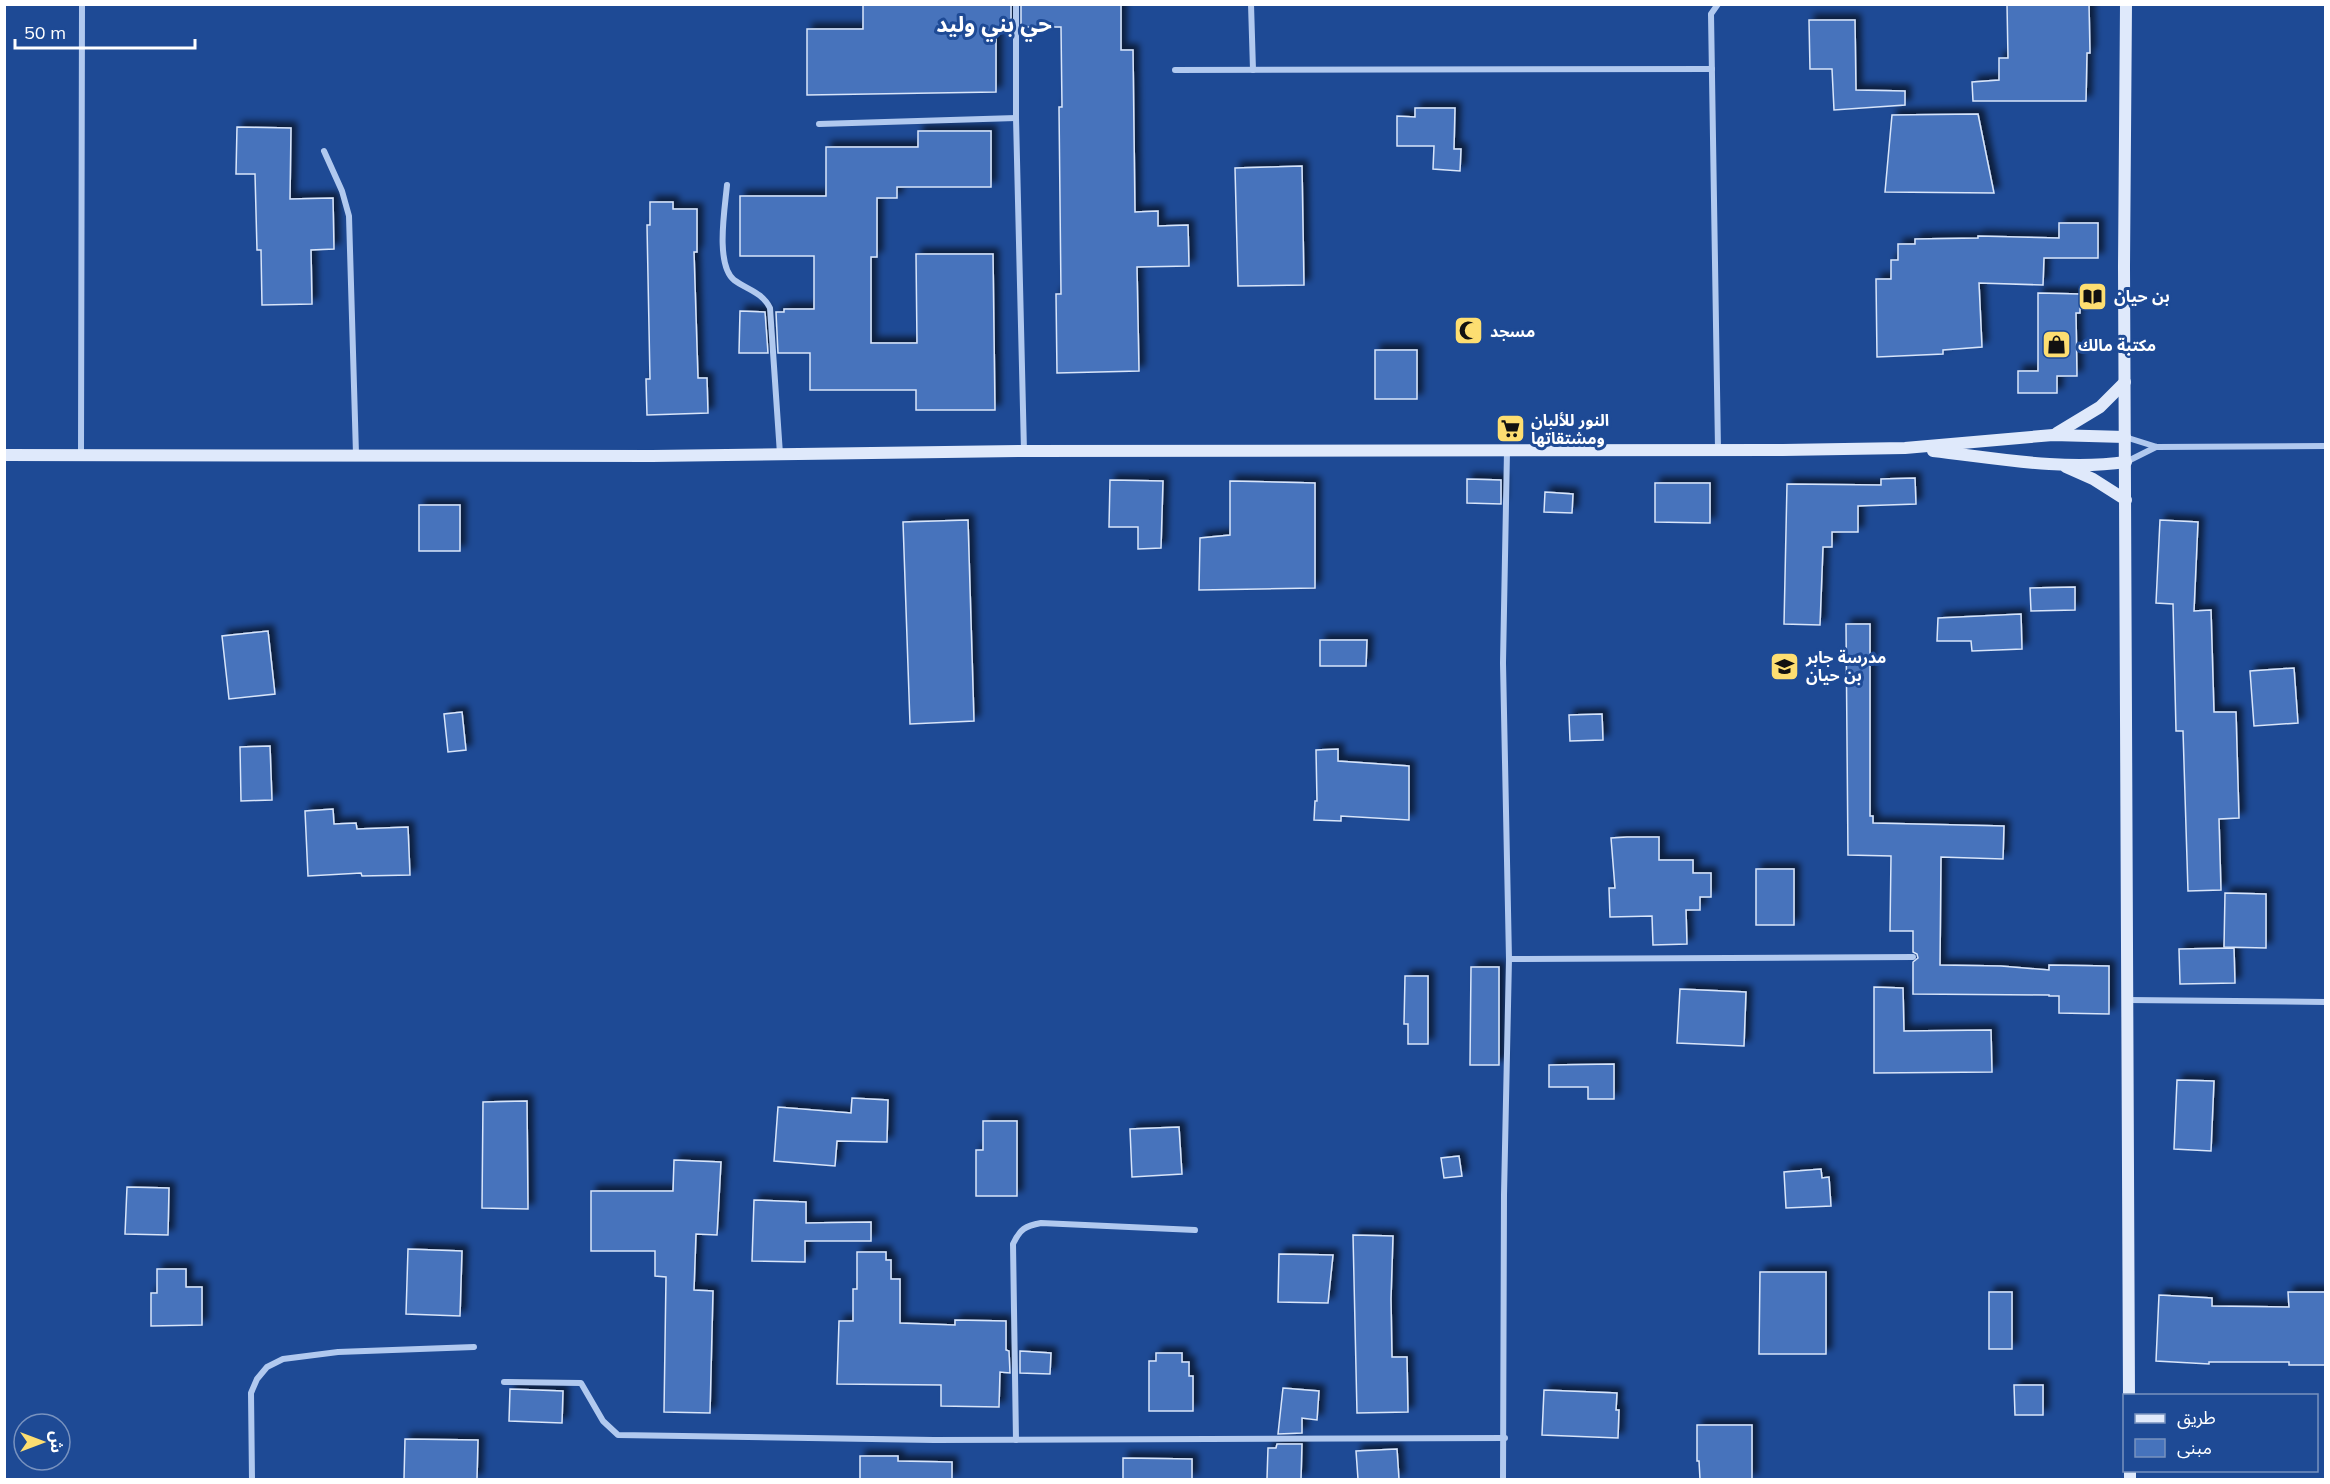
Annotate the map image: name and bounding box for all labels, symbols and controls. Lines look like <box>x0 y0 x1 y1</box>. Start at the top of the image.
district label: حي بني وليد <box>936 10 1052 42</box>
scale bar <box>15 12 195 50</box>
text: 50 m <box>24 21 66 44</box>
library icon: بن حيان <box>2077 280 2109 312</box>
place label: بن حيان <box>2114 286 2170 306</box>
mosque icon: مسجد <box>1453 315 1485 347</box>
place label: مسجد <box>1490 321 1535 341</box>
shop icon: مكتبة مالك <box>2041 329 2073 361</box>
place label: مكتبة مالك <box>2078 335 2156 355</box>
place label: النور للألبان ومشتقاتها <box>1531 410 1609 448</box>
supermarket icon: النور للألبان ومشتقاتها <box>1494 413 1526 445</box>
place label: مدرسة جابر بن حيان <box>1805 647 1886 685</box>
school or university icon: مدرسة جابر بن حيان <box>1769 650 1801 682</box>
legend <box>2123 1394 2318 1472</box>
text: طريق <box>2177 1406 2216 1429</box>
north arrow <box>12 1412 72 1472</box>
text: ش <box>47 1431 67 1453</box>
text: مبنى <box>2177 1436 2212 1459</box>

